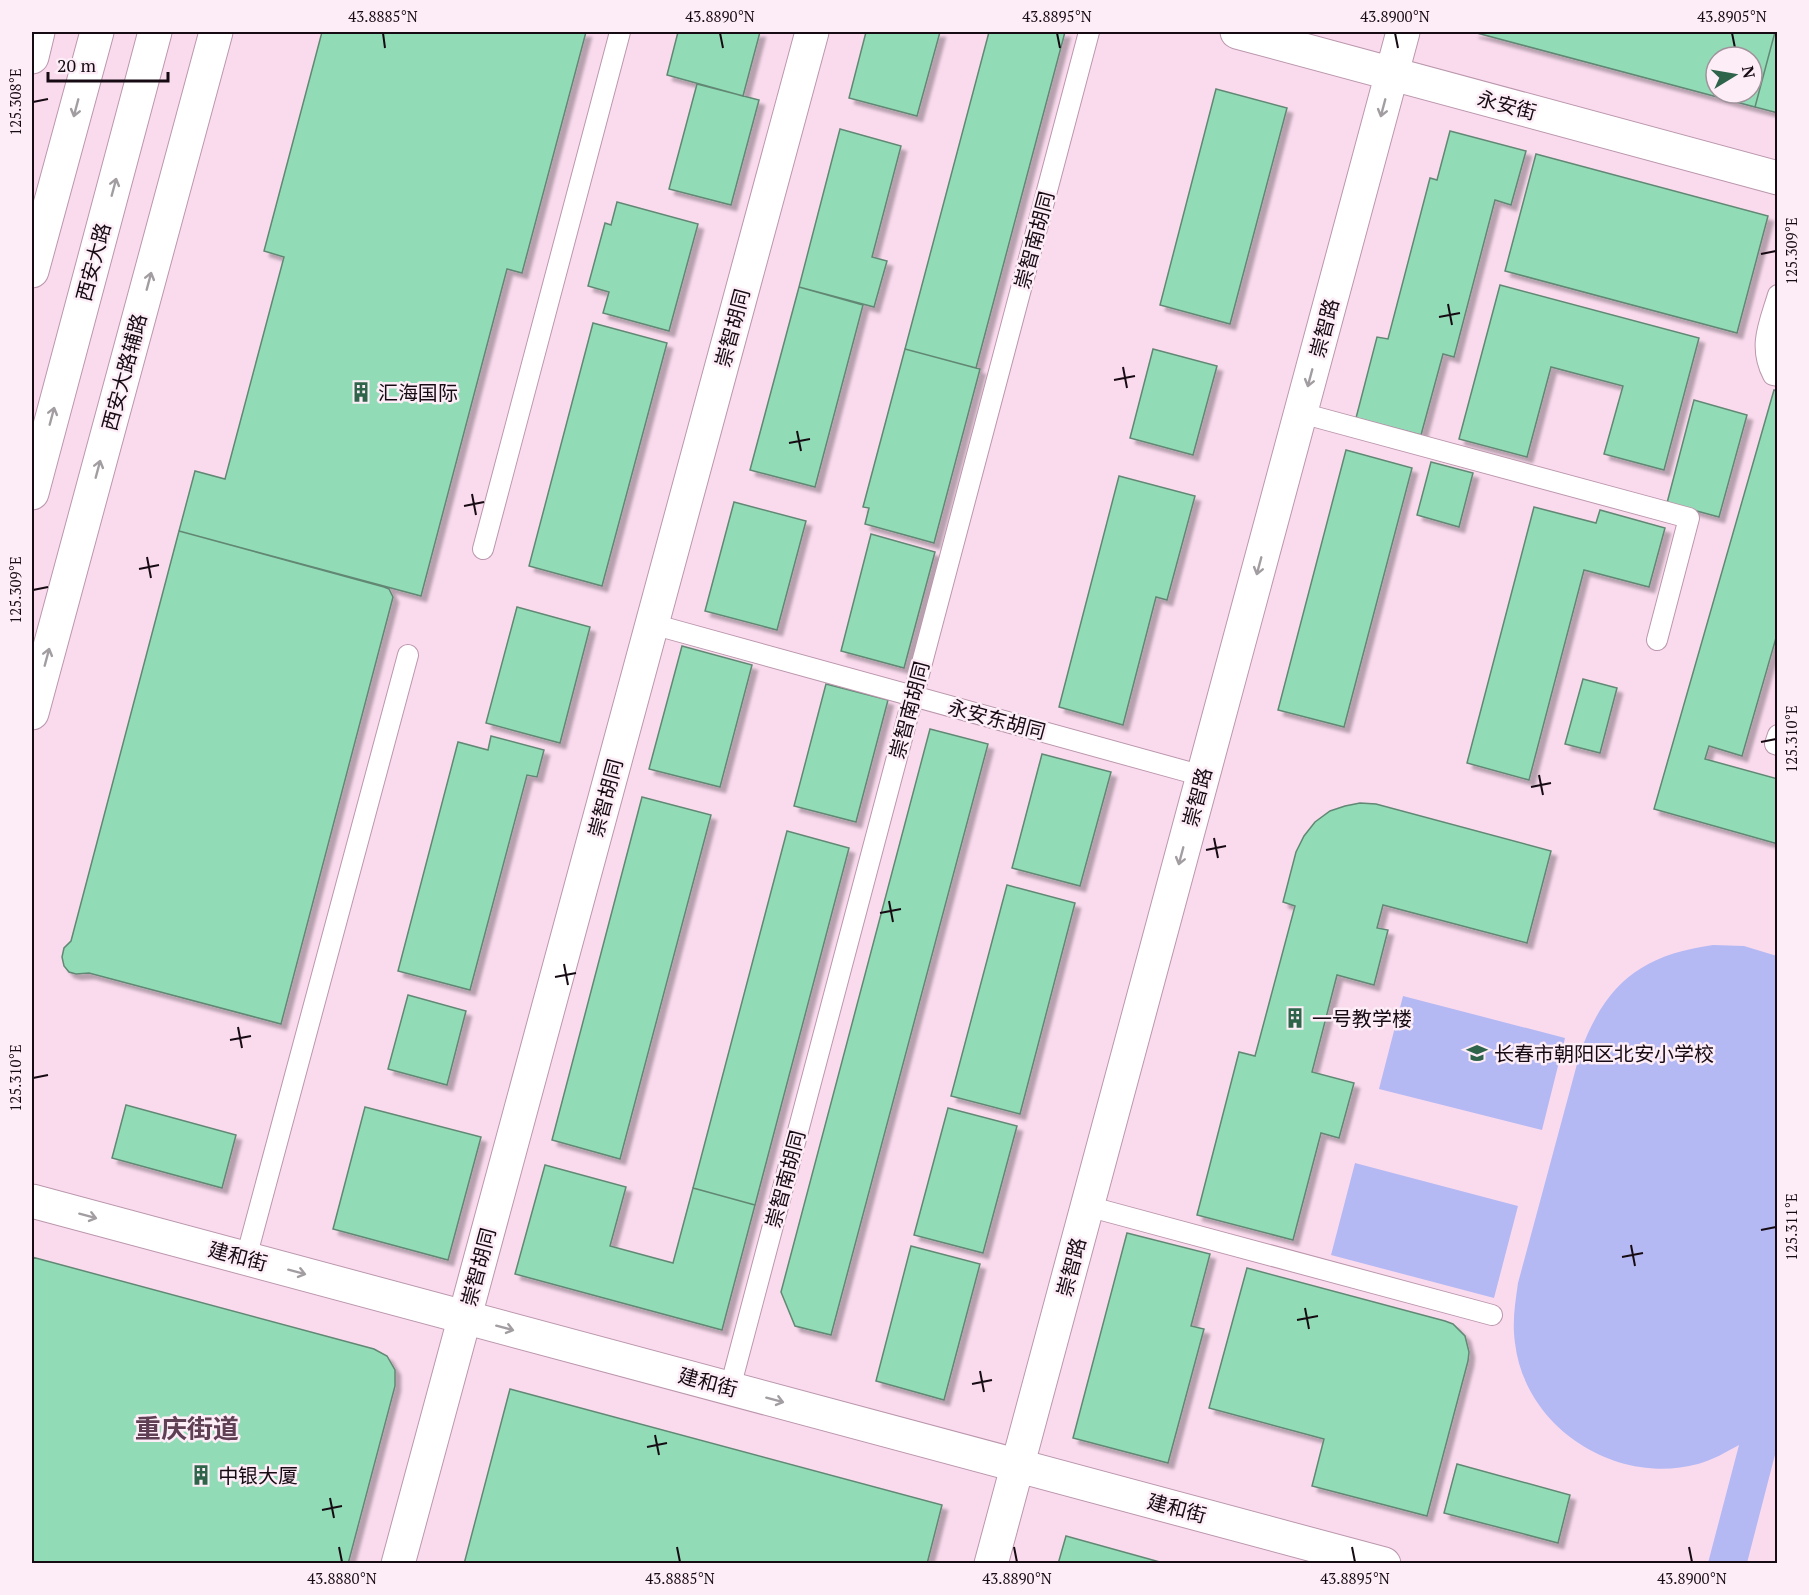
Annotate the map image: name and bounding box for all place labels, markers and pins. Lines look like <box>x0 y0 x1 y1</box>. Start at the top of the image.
place label: 汇海国际 <box>378 379 458 406</box>
building icon: 汇海国际 <box>349 380 373 404</box>
place label: 一号教学楼 <box>1312 1005 1412 1032</box>
building icon: 一号教学楼 <box>1283 1006 1307 1030</box>
place label: 长春市朝阳区北安小学校 <box>1494 1040 1714 1067</box>
school or university icon: 长春市朝阳区北安小学校 <box>1465 1041 1489 1065</box>
place label: 中银大厦 <box>218 1462 298 1489</box>
building icon: 中银大厦 <box>189 1463 213 1487</box>

